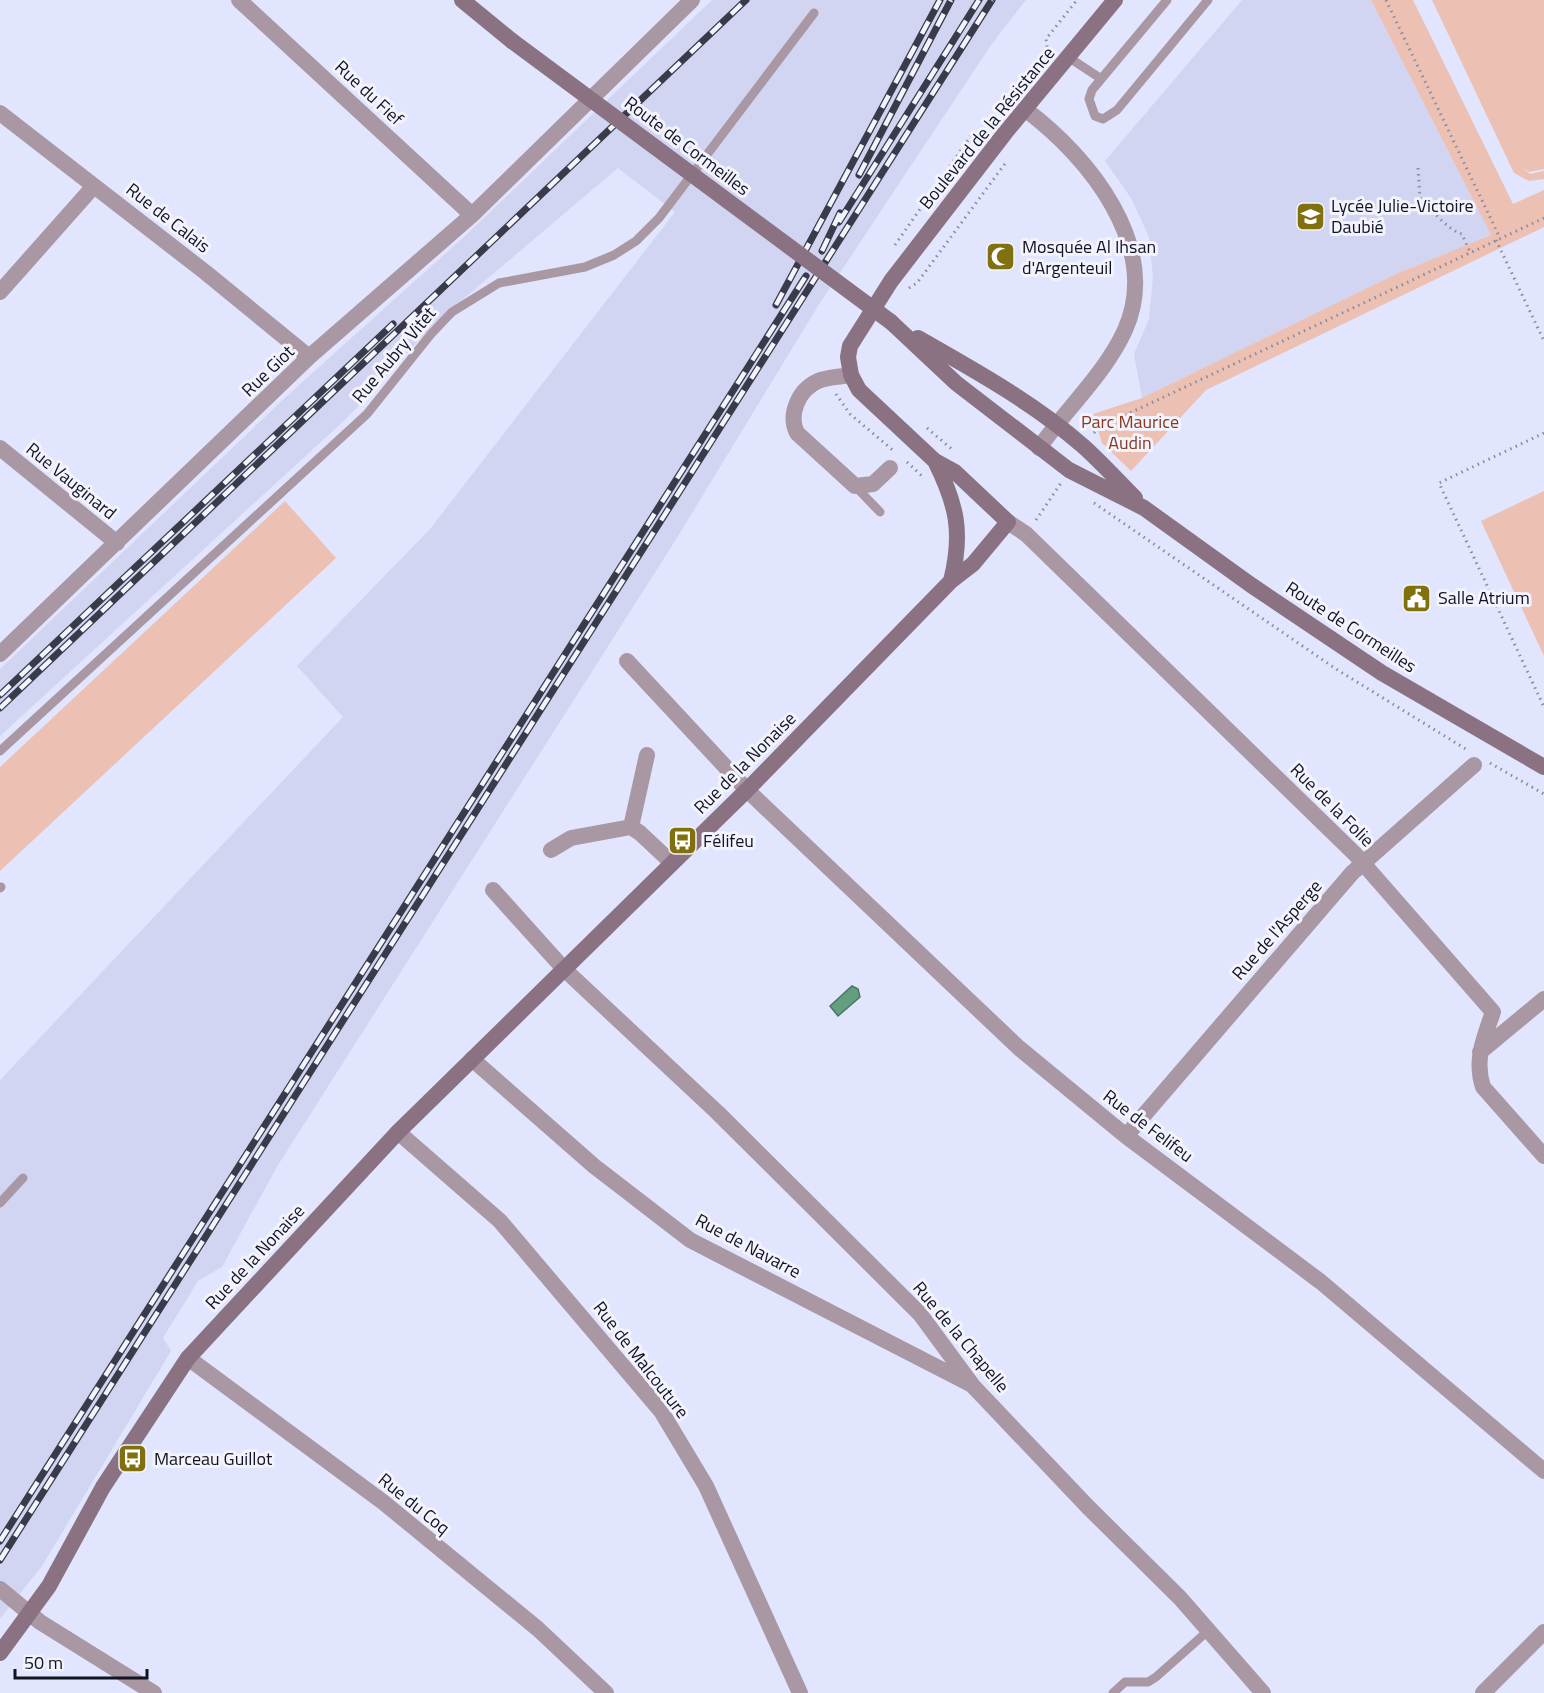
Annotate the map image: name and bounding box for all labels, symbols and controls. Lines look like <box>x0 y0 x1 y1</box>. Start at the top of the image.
street label: Boulevard de la Résistance <box>912 41 1061 215</box>
street label: Rue du Fief <box>329 54 410 132</box>
street label: Route de Cormeilles <box>619 89 756 202</box>
street label: Rue de Calais <box>120 176 216 259</box>
place label: Lycée Julie-Victoire Daubié <box>1331 192 1474 240</box>
school or university icon: Lycée Julie-Victoire Daubié <box>1294 200 1326 232</box>
place label: Mosquée Al Ihsan d'Argenteuil <box>1022 233 1156 281</box>
mosque icon: Mosquée Al Ihsan d'Argenteuil <box>985 241 1017 273</box>
street label: Rue Aubry Vitet <box>345 300 442 409</box>
street label: Rue Giot <box>235 338 301 403</box>
park label: Parc Maurice Audin <box>1081 408 1179 456</box>
street label: Rue Vauginard <box>20 436 122 526</box>
street label: Route de Cormeilles <box>1281 574 1422 679</box>
public building icon: Salle Atrium <box>1401 582 1433 614</box>
place label: Salle Atrium <box>1438 584 1530 611</box>
street label: Rue de la Nonaise <box>687 705 802 820</box>
street label: Rue de la Folie <box>1284 756 1381 853</box>
bus stop icon: Félifeu <box>666 825 698 857</box>
place label: Félifeu <box>703 827 754 854</box>
street label: Rue de l'Asperge <box>1225 873 1328 986</box>
street label: Rue de Felifeu <box>1097 1083 1199 1169</box>
street label: Rue de la Nonaise <box>199 1198 311 1315</box>
street label: Rue de Navarre <box>691 1206 806 1285</box>
street label: Rue de la Chapelle <box>907 1275 1016 1398</box>
street label: Rue de Malcouture <box>587 1295 696 1424</box>
bus stop icon: Marceau Guillot <box>117 1443 149 1475</box>
place label: Marceau Guillot <box>154 1445 273 1472</box>
street label: Rue du Coq <box>373 1466 456 1541</box>
scale bar <box>15 1642 147 1680</box>
text: 50 m <box>24 1649 63 1676</box>

